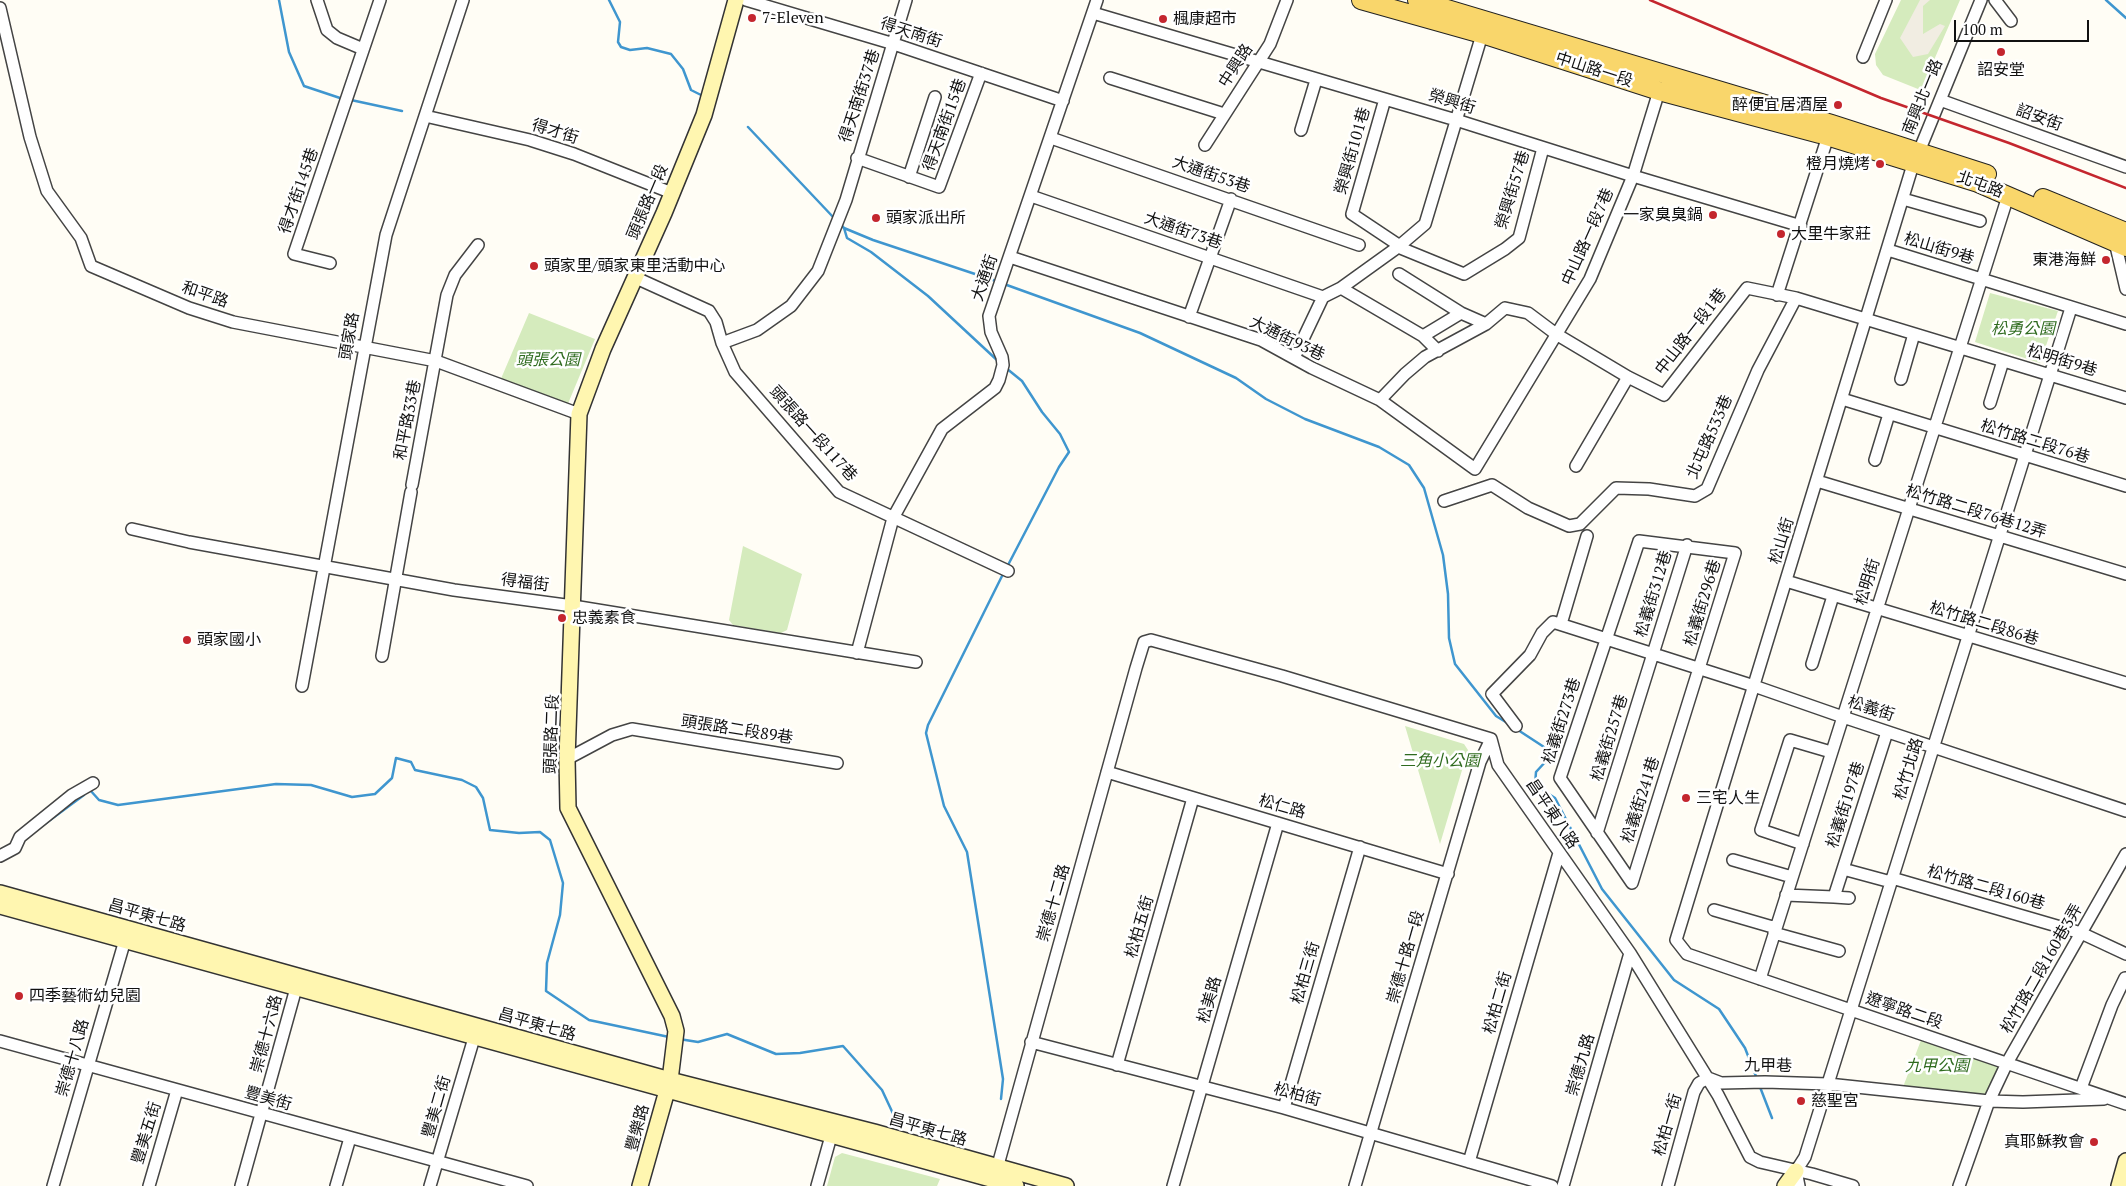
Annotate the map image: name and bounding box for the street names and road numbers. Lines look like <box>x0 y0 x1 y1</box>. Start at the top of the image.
street label: 得天南街 <box>878 14 944 52</box>
street label: 中興路 <box>1215 41 1257 91</box>
street label: 得天南街37巷 <box>836 47 884 145</box>
street label: 中山路一段 <box>1553 49 1635 91</box>
street label: 南興北一路 <box>1899 56 1947 138</box>
street label: 得天南街15巷 <box>919 76 971 174</box>
street label: 榮興街 <box>1426 86 1478 118</box>
street label: 詔安街 <box>2013 101 2065 135</box>
street label: 榮興街101巷 <box>1331 105 1375 197</box>
street label: 得才街 <box>529 116 581 148</box>
street label: 得才街145巷 <box>275 146 323 236</box>
street label: 榮興街57巷 <box>1492 148 1534 232</box>
street label: 大通街53巷 <box>1170 153 1252 197</box>
street label: 頭張路一段 <box>624 161 672 243</box>
street label: 北屯路 <box>1954 168 2006 202</box>
street label: 中山路一段7巷 <box>1558 185 1618 289</box>
street label: 大通街73巷 <box>1142 209 1224 253</box>
street label: 松山街9巷 <box>1902 229 1976 269</box>
street label: 大通街 <box>968 252 1002 304</box>
street label: 和平路 <box>179 278 231 312</box>
street label: 中山路一段1巷 <box>1651 285 1731 379</box>
street label: 頭家路 <box>336 311 364 361</box>
street label: 大通街93巷 <box>1246 313 1328 365</box>
street label: 松明街9巷 <box>2025 341 2099 381</box>
street label: 和平路33巷 <box>391 378 425 462</box>
street label: 頭張路一段117巷 <box>765 382 861 486</box>
street label: 北屯路533巷 <box>1683 392 1737 482</box>
street label: 松竹路二段76巷 <box>1978 416 2092 468</box>
street label: 松竹路二段76巷12弄 <box>1903 481 2049 543</box>
street label: 松山街 <box>1766 515 1798 567</box>
street label: 松義街312巷 <box>1632 548 1676 640</box>
street label: 松明街 <box>1852 556 1884 608</box>
street label: 松義街296巷 <box>1681 557 1725 649</box>
street label: 得福街 <box>500 571 550 595</box>
street label: 松竹路二段86巷 <box>1927 598 2041 650</box>
street label: 松義街273巷 <box>1539 675 1585 767</box>
street label: 松義街257巷 <box>1588 692 1632 784</box>
street label: 松義街 <box>1845 692 1897 726</box>
street label: 頭張路二段 <box>541 694 563 774</box>
street label: 頭張路二段89巷 <box>680 712 794 748</box>
street label: 松竹北路 <box>1890 736 1928 802</box>
street label: 松義街241巷 <box>1618 754 1664 846</box>
street label: 松義街197巷 <box>1823 759 1869 851</box>
street label: 昌平東八路 <box>1522 775 1582 853</box>
street label: 松仁路 <box>1256 791 1308 823</box>
street label: 崇德十二路 <box>1034 862 1074 944</box>
street label: 松竹路二段160巷 <box>1925 862 2047 914</box>
street label: 松柏五街 <box>1122 894 1158 960</box>
street label: 昌平東七路 <box>106 896 188 936</box>
street label: 松竹路二段160巷3弄 <box>1997 901 2087 1037</box>
street label: 崇德十路一段 <box>1384 908 1428 1006</box>
street label: 松柏三街 <box>1288 940 1324 1006</box>
street label: 松柏二街 <box>1480 970 1516 1036</box>
street label: 松美路 <box>1194 974 1226 1026</box>
street label: 遼寧路二段 <box>1863 989 1945 1033</box>
street label: 崇德十六路 <box>247 993 287 1075</box>
street label: 昌平東七路 <box>496 1005 578 1045</box>
street label: 崇德十八路 <box>53 1017 93 1099</box>
street label: 崇德九路 <box>1563 1032 1599 1098</box>
street label: 九甲巷 <box>1744 1056 1792 1076</box>
street label: 豐美二街 <box>419 1074 455 1140</box>
street label: 松柏街 <box>1271 1080 1323 1110</box>
street label: 豐美街 <box>242 1083 294 1115</box>
street label: 松柏一街 <box>1650 1092 1686 1158</box>
street label: 豐美五街 <box>128 1100 166 1166</box>
street label: 豐樂路 <box>623 1102 653 1154</box>
street label: 昌平東七路 <box>887 1110 969 1150</box>

